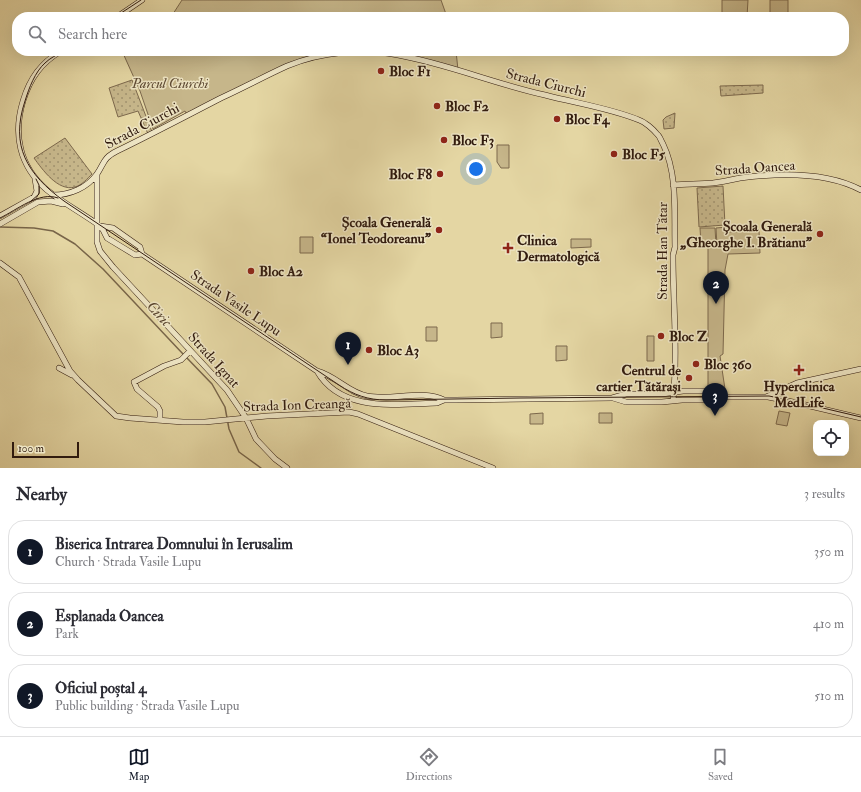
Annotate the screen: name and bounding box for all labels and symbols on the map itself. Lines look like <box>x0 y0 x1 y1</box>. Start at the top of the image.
place label: Bloc F1 <box>389 63 431 80</box>
street label: Strada Ciurchi <box>504 65 588 101</box>
marker: Bloc F1 <box>376 66 386 76</box>
park label: Parcul Ciurchi <box>131 75 208 92</box>
place label: Bloc F2 <box>445 98 489 115</box>
street label: Strada Ciurchi <box>102 99 182 153</box>
marker: Bloc F2 <box>432 101 442 111</box>
place label: Bloc F4 <box>565 111 611 128</box>
marker: Bloc F4 <box>552 114 562 124</box>
place label: Bloc F3 <box>452 132 494 149</box>
marker: Bloc F3 <box>439 135 449 145</box>
place label: Bloc F5 <box>622 146 666 163</box>
marker: Bloc F5 <box>609 149 619 159</box>
street label: Strada Oancea <box>714 157 796 179</box>
your location <box>466 159 486 179</box>
place label: Bloc F8 <box>389 166 432 183</box>
marker: Bloc F8 <box>435 169 445 179</box>
street label: Strada Han Tătar <box>654 201 671 300</box>
place label: Școala Generală “Ionel Teodoreanu” <box>321 214 432 247</box>
place label: Școala Generală „Gheorghe I. Brătianu” <box>679 218 813 252</box>
marker: Școala Generală “Ionel Teodoreanu” <box>434 225 444 235</box>
marker: Școala Generală „Gheorghe I. Brătianu” <box>815 229 825 239</box>
place label: Clinica Dermatologică <box>517 232 601 266</box>
marker: Clinica Dermatologică <box>502 242 514 254</box>
place label: Bloc A2 <box>259 263 303 280</box>
street label: Strada Vasile Lupu <box>187 266 285 340</box>
marker: Bloc A2 <box>246 266 256 276</box>
pin: 2 <box>703 271 729 304</box>
water label: Ciric <box>142 297 176 331</box>
place label: Bloc Z <box>669 328 708 345</box>
street label: Strada Ignat <box>185 329 244 392</box>
marker: Bloc Z <box>656 331 666 341</box>
pin: 1 <box>335 332 361 365</box>
place label: Bloc A3 <box>377 342 419 359</box>
marker: Bloc A3 <box>364 345 374 355</box>
place label: Bloc 360 <box>704 356 752 373</box>
marker: Bloc 360 <box>691 359 701 369</box>
place label: Centrul de cartier Tătărași <box>596 362 681 395</box>
marker: Hyperclinica MedLife <box>793 364 805 376</box>
marker: Centrul de cartier Tătărași <box>684 373 694 383</box>
place label: Hyperclinica MedLife <box>764 378 836 411</box>
pin: 3 <box>702 383 728 416</box>
street label: Strada Ion Creangă <box>243 395 352 415</box>
scale bar <box>12 440 79 459</box>

